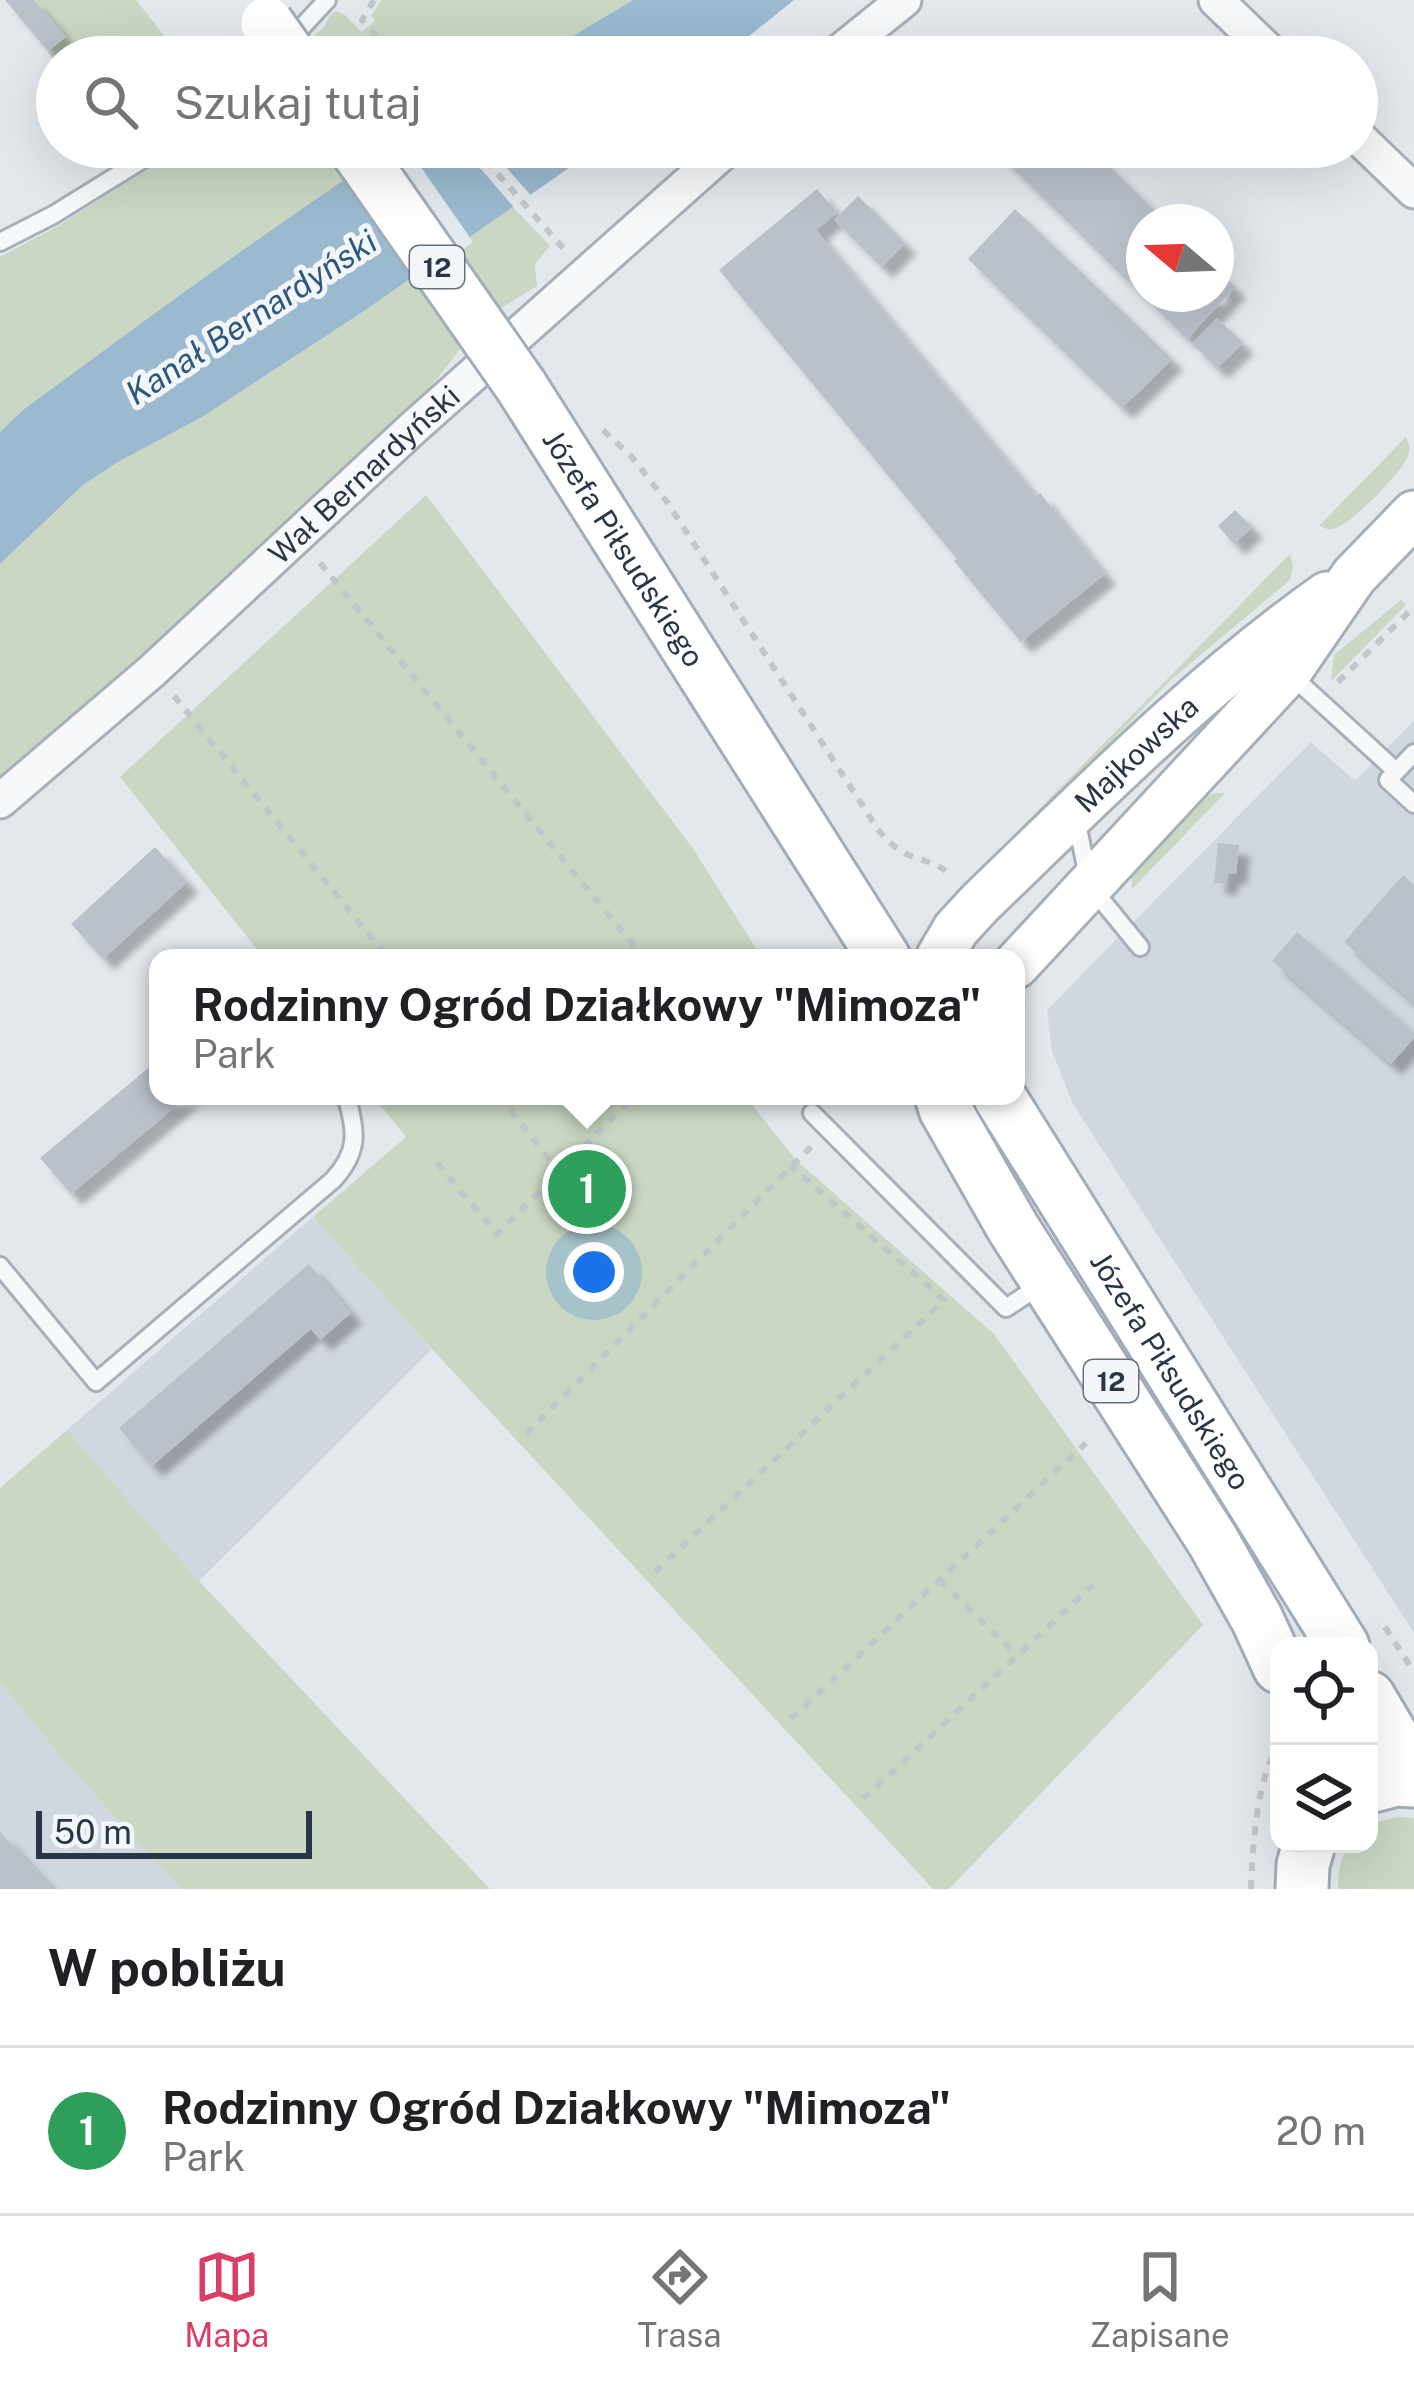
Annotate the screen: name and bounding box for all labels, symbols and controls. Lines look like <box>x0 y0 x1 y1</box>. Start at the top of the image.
search box <box>36 36 1378 168</box>
icon: search <box>78 69 144 135</box>
text: Szukaj tutaj <box>174 76 422 129</box>
north arrow <box>1126 204 1234 312</box>
water label: Kanał Bernardyński <box>119 222 383 412</box>
road number: 12 <box>410 246 464 288</box>
street label: Wał Bernardyński <box>261 378 467 571</box>
street label: Józefa Piłsudskiego <box>535 423 712 673</box>
street label: Majkowska <box>1067 688 1205 820</box>
popup <box>149 949 1025 1105</box>
text: Rodzinny Ogród Działkowy "Mimoza" <box>193 978 981 1031</box>
text: Park <box>193 1031 276 1077</box>
pin: 1 <box>548 1144 626 1234</box>
your location <box>564 1242 624 1302</box>
street label: Józefa Piłsudskiego <box>1083 1245 1259 1496</box>
road number: 12 <box>1084 1360 1138 1402</box>
map controls <box>1270 1637 1378 1853</box>
button: locate <box>1270 1637 1378 1745</box>
button: layers <box>1270 1745 1378 1853</box>
scale bar <box>36 1805 312 1858</box>
text: 50 m <box>54 1813 132 1851</box>
text: W pobliżu <box>48 1938 286 1997</box>
text: Rodzinny Ogród Działkowy "Mimoza" <box>162 2081 951 2134</box>
text: 1 <box>79 2108 95 2154</box>
text: 20 m <box>1276 2108 1366 2154</box>
text: Park <box>162 2134 245 2180</box>
tab: Mapa <box>184 2244 269 2354</box>
tab: Trasa <box>638 2244 721 2354</box>
tab: Zapisane <box>1090 2244 1230 2354</box>

